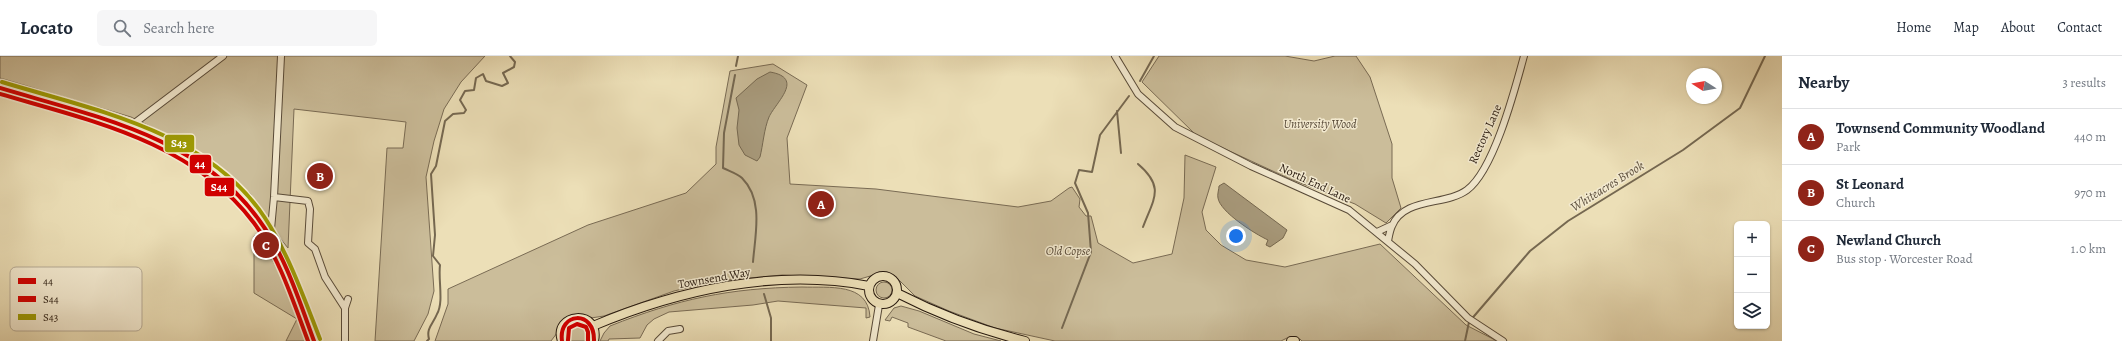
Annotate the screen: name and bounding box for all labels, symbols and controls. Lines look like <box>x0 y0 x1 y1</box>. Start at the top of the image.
search box <box>97 10 377 46</box>
text: Locato <box>20 15 73 41</box>
icon: search <box>111 17 133 39</box>
text: Search here <box>143 18 215 38</box>
text: Home <box>1896 18 1931 37</box>
text: Map <box>1953 18 1979 37</box>
text: About <box>2001 18 2035 37</box>
text: Contact <box>2057 18 2102 37</box>
north arrow <box>1686 68 1722 104</box>
text: Nearby <box>1798 71 1849 94</box>
text: 3 results <box>2062 74 2106 91</box>
street label: Rectory Lane <box>1465 102 1505 166</box>
park label: University Wood <box>1283 116 1357 132</box>
text: Townsend Community Woodland <box>1836 118 2045 138</box>
text: A <box>1807 128 1815 145</box>
text: 440 m <box>2074 128 2106 145</box>
line badge: S43 <box>164 134 195 153</box>
text: S43 <box>171 136 187 151</box>
text: Park <box>1836 138 1860 155</box>
line badge: 44 <box>189 154 212 174</box>
text: 44 <box>195 157 205 172</box>
water label: Whiteacres Brook <box>1567 157 1647 215</box>
street label: North End Lane <box>1277 159 1353 207</box>
pin: B <box>307 161 333 191</box>
text: St Leonard <box>1836 174 1904 194</box>
line badge: S44 <box>204 177 235 197</box>
text: S44 <box>211 180 227 195</box>
text: B <box>1807 184 1815 201</box>
text: 970 m <box>2074 184 2106 201</box>
pin: A <box>808 189 834 219</box>
text: Church <box>1836 194 1875 211</box>
map controls <box>1734 221 1770 329</box>
button: + <box>1734 221 1770 257</box>
your location <box>1226 226 1246 246</box>
pin: C <box>253 230 279 260</box>
text: Newland Church <box>1836 230 1941 250</box>
text: C <box>1807 240 1815 257</box>
text: 1.0 km <box>2071 240 2106 257</box>
park label: Old Copse <box>1046 243 1091 259</box>
text: Bus stop · Worcester Road <box>1836 250 1973 267</box>
button: − <box>1734 257 1770 293</box>
street label: Townsend Way <box>677 264 752 292</box>
legend <box>10 267 142 331</box>
text: 44 <box>43 274 53 289</box>
text: S44 <box>43 292 59 307</box>
button: layers <box>1734 293 1770 329</box>
text: S43 <box>43 310 58 325</box>

